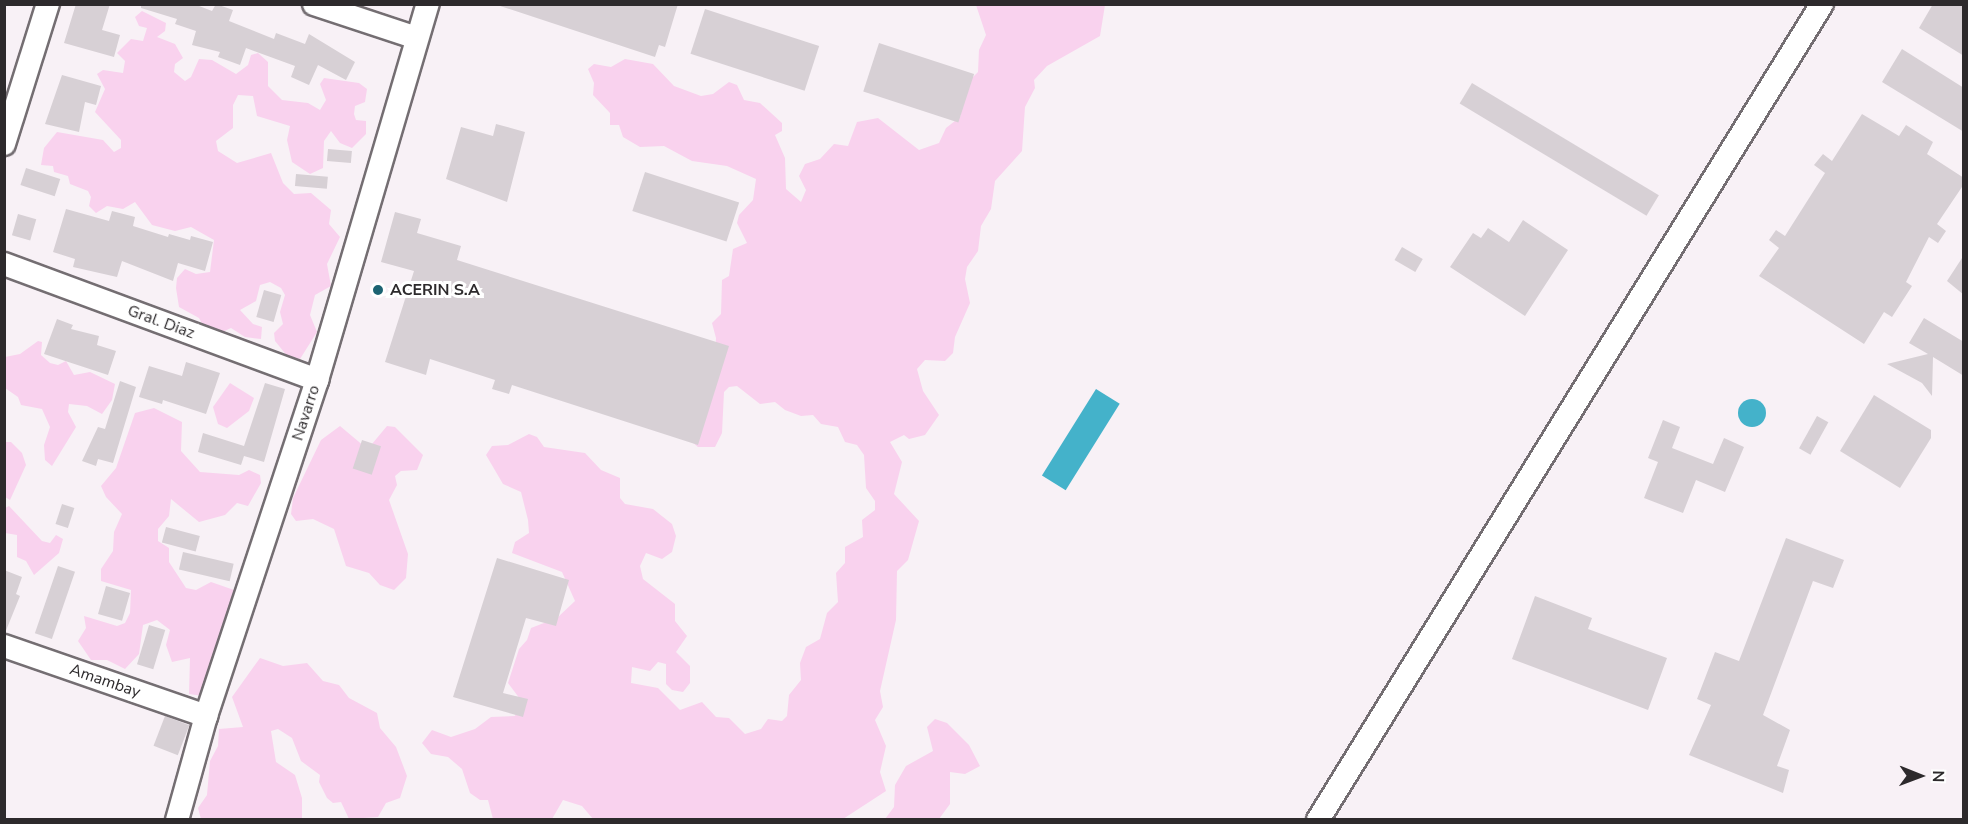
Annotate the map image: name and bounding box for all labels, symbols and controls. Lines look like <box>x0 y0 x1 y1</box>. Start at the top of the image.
place label: ACERIN S.A <box>390 280 480 300</box>
marker: ACERIN S.A <box>371 283 385 297</box>
street label: Gral. Diaz <box>125 301 197 343</box>
street label: Navarro <box>288 383 324 443</box>
street label: Amambay <box>67 660 143 702</box>
north arrow <box>1890 746 1950 806</box>
text: N <box>1927 770 1949 782</box>

